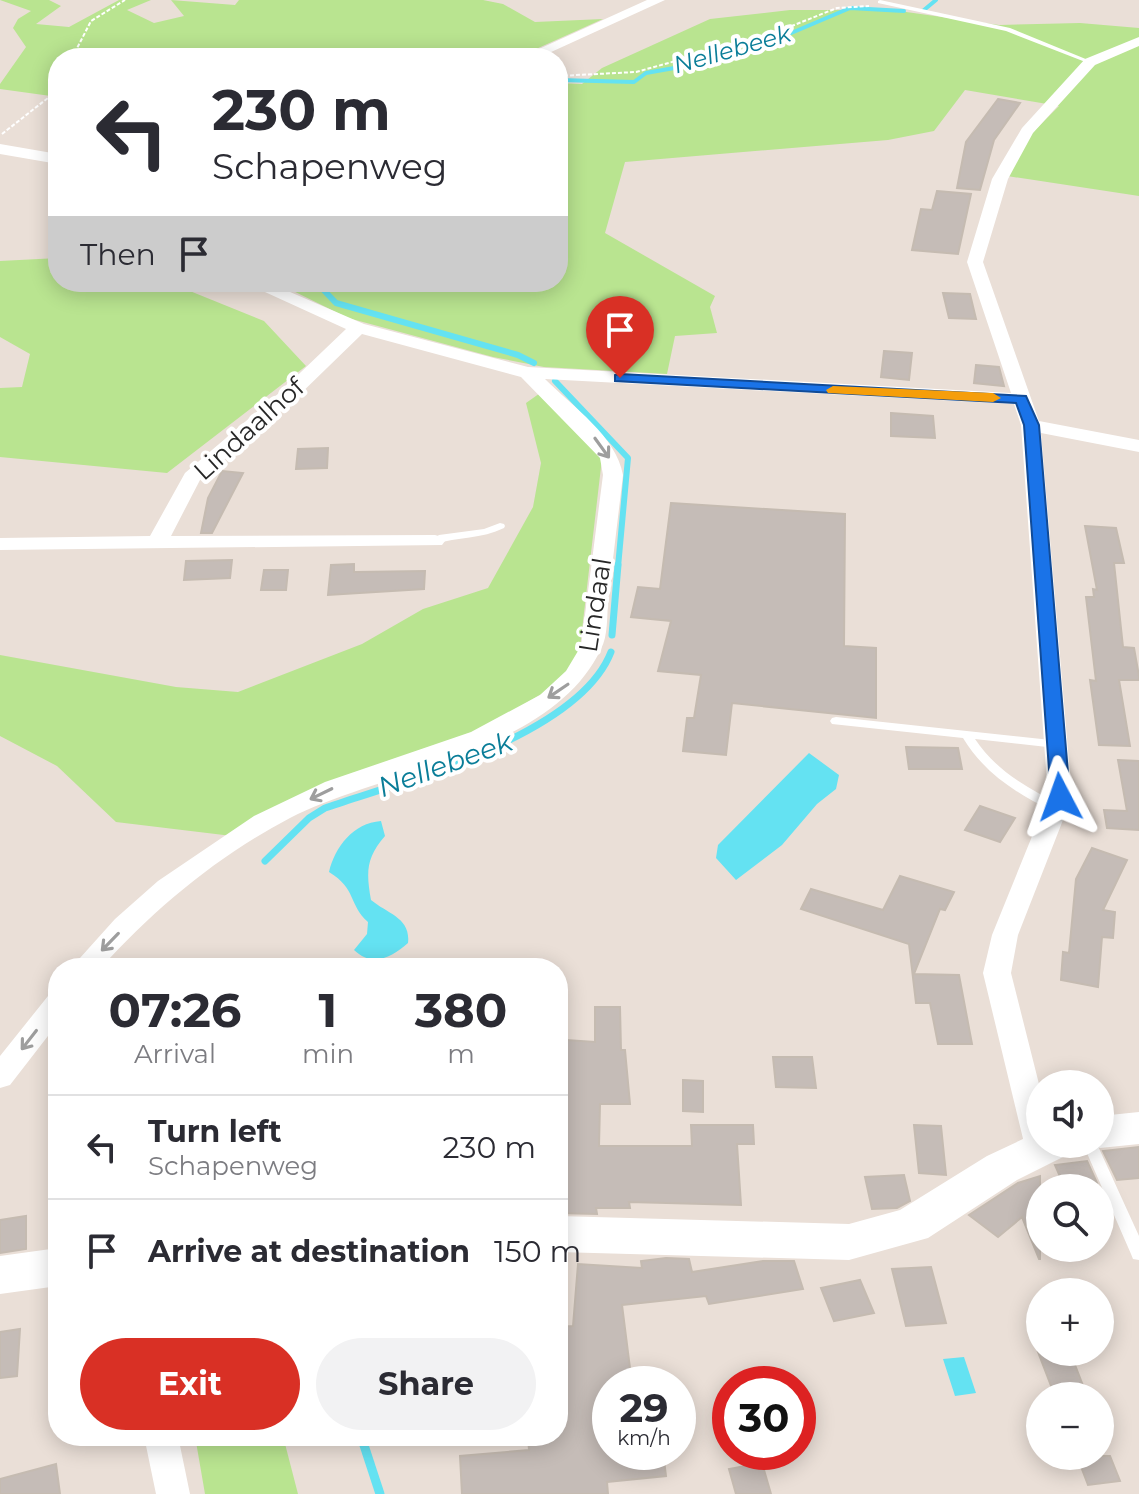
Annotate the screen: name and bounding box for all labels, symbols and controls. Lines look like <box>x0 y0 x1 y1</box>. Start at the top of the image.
water label: Nellebeek <box>670 18 796 80</box>
text: 230 m <box>212 76 391 144</box>
icon: left <box>80 80 184 184</box>
text: Schapenweg <box>212 144 447 188</box>
icon: arrive <box>172 232 216 276</box>
text: Then <box>80 236 156 273</box>
pin <box>586 296 654 378</box>
icon: arrive <box>598 308 642 352</box>
street label: Lindaalhof <box>187 370 312 487</box>
one-way arrow <box>594 437 610 459</box>
street label: Lindaal <box>572 555 618 655</box>
one-way arrow <box>547 683 570 699</box>
water label: Nellebeek <box>373 723 518 804</box>
position arrow <box>1018 755 1102 839</box>
one-way arrow <box>310 787 334 802</box>
one-way arrow <box>101 932 120 951</box>
text: 07:26 <box>109 981 241 1039</box>
text: 1 <box>319 981 337 1039</box>
text: 380 <box>415 981 507 1039</box>
one-way arrow <box>20 1029 38 1050</box>
text: Arrival <box>134 1038 216 1070</box>
text: min <box>302 1038 354 1070</box>
text: m <box>447 1038 475 1070</box>
map controls <box>1026 1070 1114 1470</box>
button: sound <box>1026 1070 1114 1158</box>
text: Turn left <box>148 1113 281 1150</box>
icon: left <box>80 1125 124 1169</box>
text: 230 m <box>442 1129 536 1166</box>
text: Schapenweg <box>148 1150 318 1182</box>
button: search <box>1026 1174 1114 1262</box>
icon: arrive <box>80 1229 124 1273</box>
text: Arrive at destination <box>148 1233 470 1270</box>
text: 150 m <box>494 1233 581 1270</box>
button: + <box>1026 1278 1114 1366</box>
button: Exit <box>80 1338 300 1430</box>
button: Share <box>316 1338 536 1430</box>
speed limit sign: 30 <box>712 1366 816 1470</box>
button: − <box>1026 1382 1114 1470</box>
text: 29 <box>619 1383 669 1432</box>
text: km/h <box>617 1426 671 1450</box>

